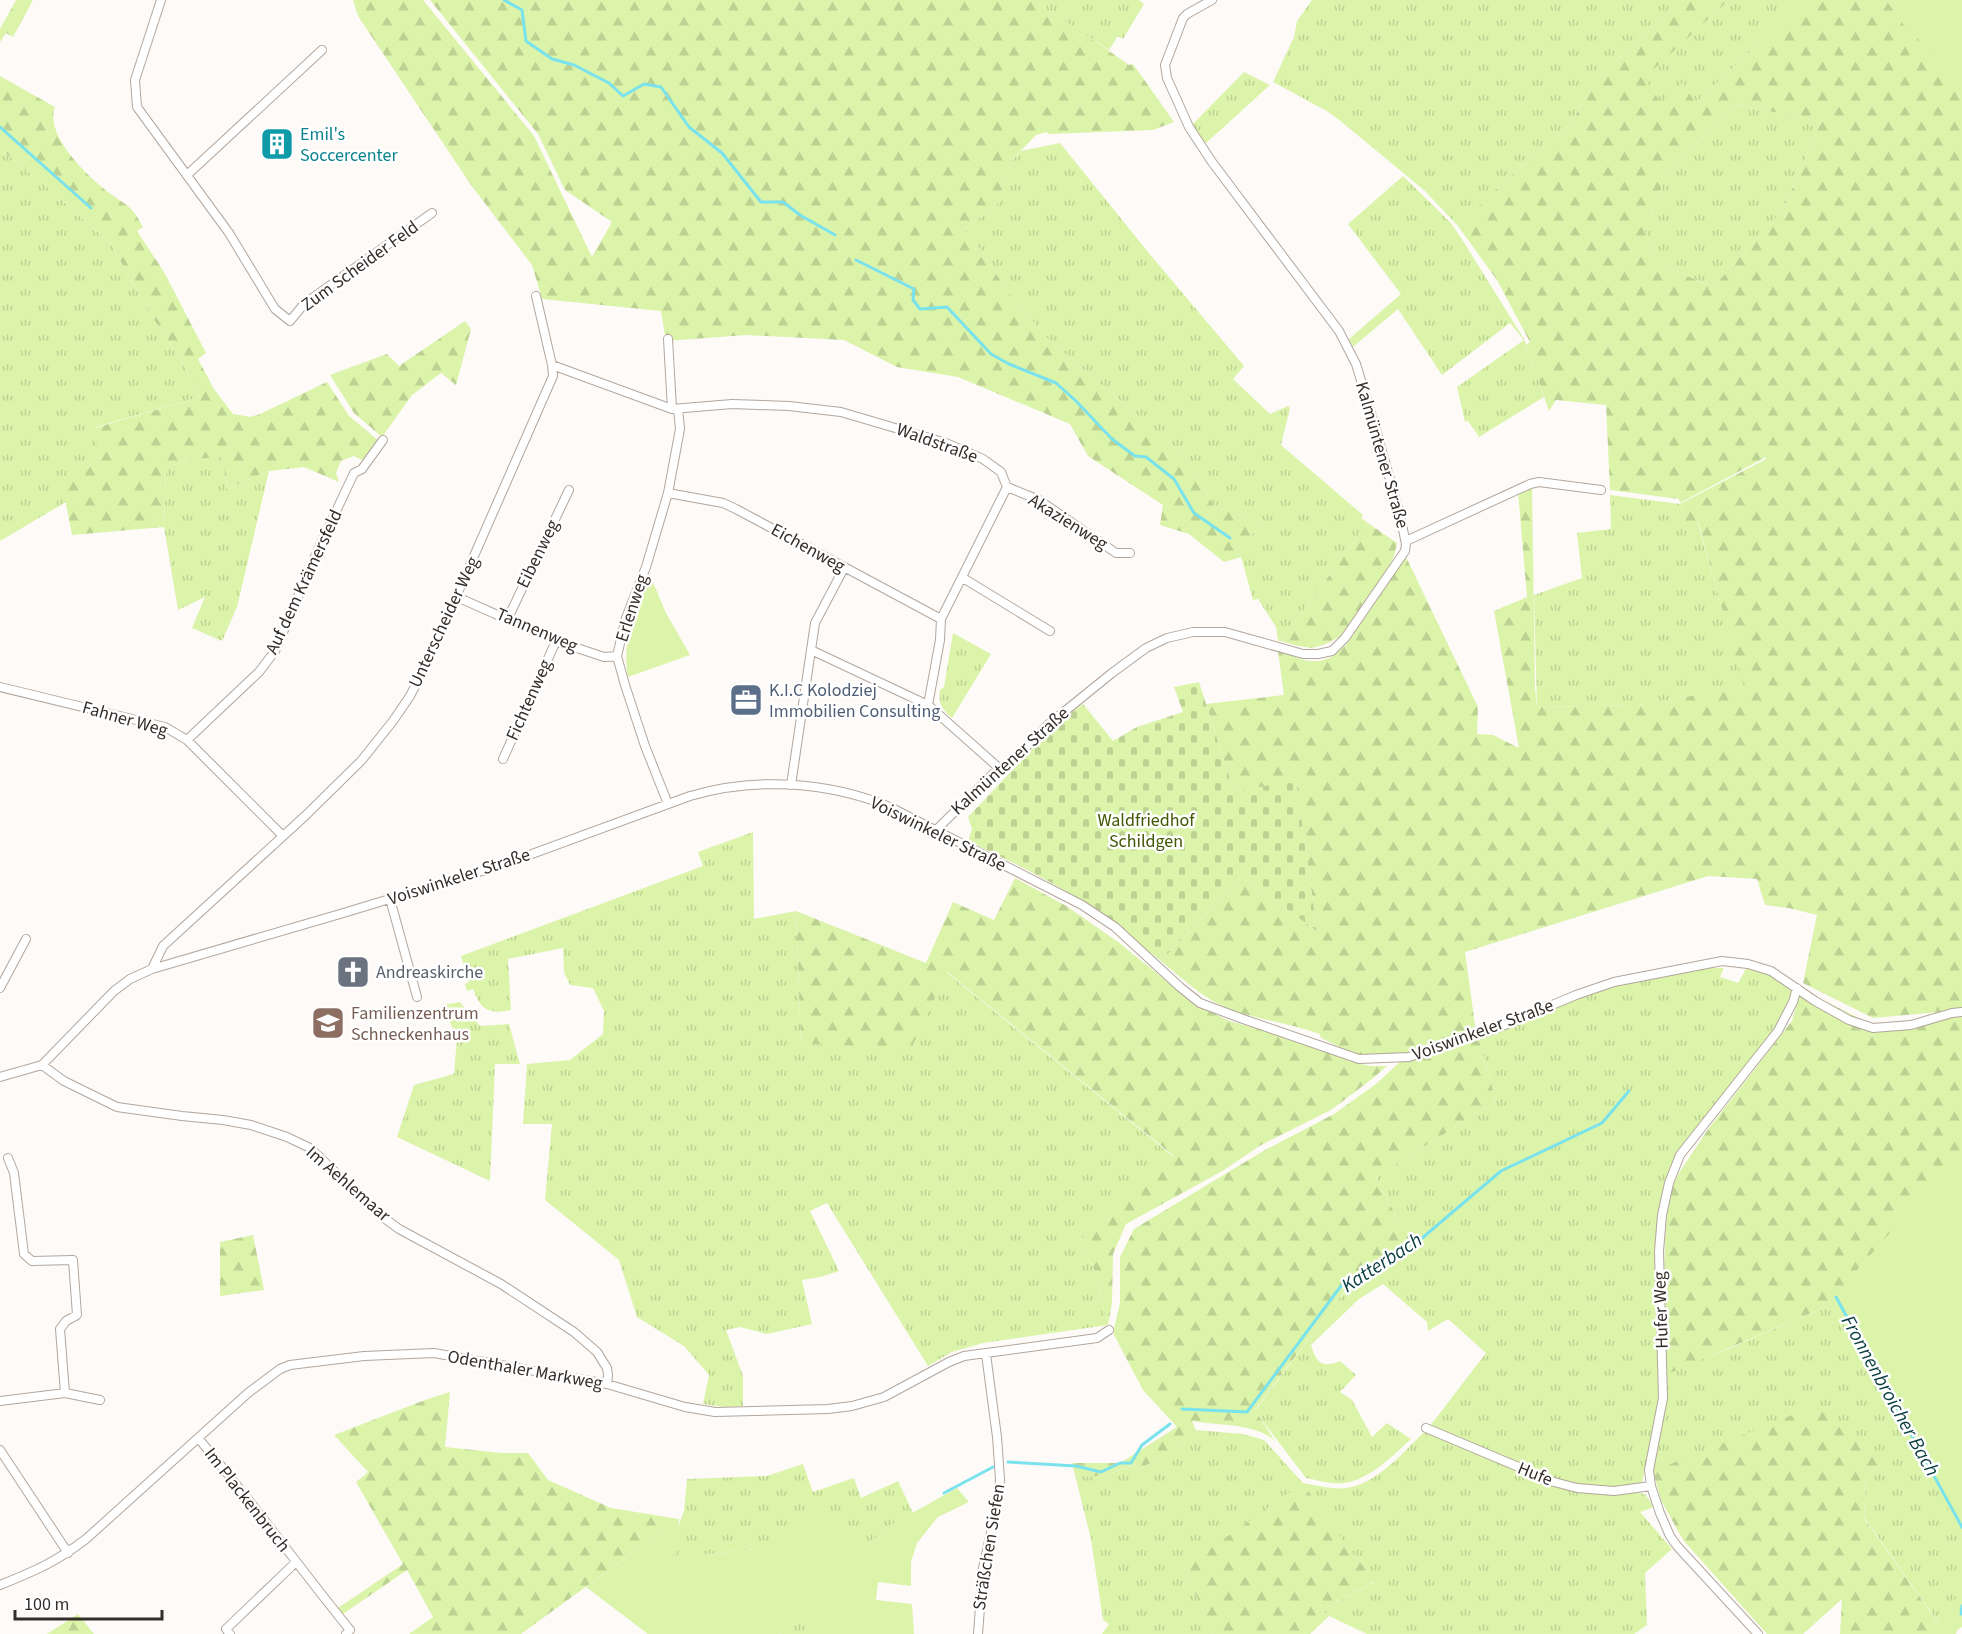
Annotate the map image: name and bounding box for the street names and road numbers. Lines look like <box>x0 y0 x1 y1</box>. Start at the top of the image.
street label: Zum Scheider Feld <box>296 215 424 317</box>
street label: Kalmüntener Straße <box>1349 379 1415 531</box>
street label: Waldstraße <box>893 417 981 469</box>
street label: Akazienweg <box>1024 488 1112 556</box>
street label: Auf dem Krämersfeld <box>259 505 349 659</box>
street label: Eibenweg <box>511 516 565 592</box>
street label: Eichenweg <box>766 517 850 579</box>
street label: Unterscheider Weg <box>403 552 485 692</box>
street label: Erlenweg <box>609 571 655 645</box>
street label: Tannenweg <box>492 602 582 658</box>
street label: Fichtenweg <box>500 655 558 745</box>
street label: Fahner Weg <box>79 695 171 743</box>
street label: Kalmüntener Straße <box>945 701 1075 821</box>
street label: Voiswinkeler Straße <box>866 790 1010 878</box>
street label: Voiswinkeler Straße <box>385 842 533 912</box>
street label: Voiswinkeler Straße <box>1409 993 1557 1067</box>
street label: Im Aehlemaar <box>300 1140 396 1228</box>
street label: Hufer Weg <box>1647 1271 1675 1349</box>
street label: Odenthaler Markweg <box>445 1344 605 1396</box>
street label: Im Plackenbruch <box>198 1442 296 1558</box>
street label: Hufe <box>1514 1456 1556 1492</box>
street label: Sträßchen Siefen <box>967 1482 1011 1612</box>

